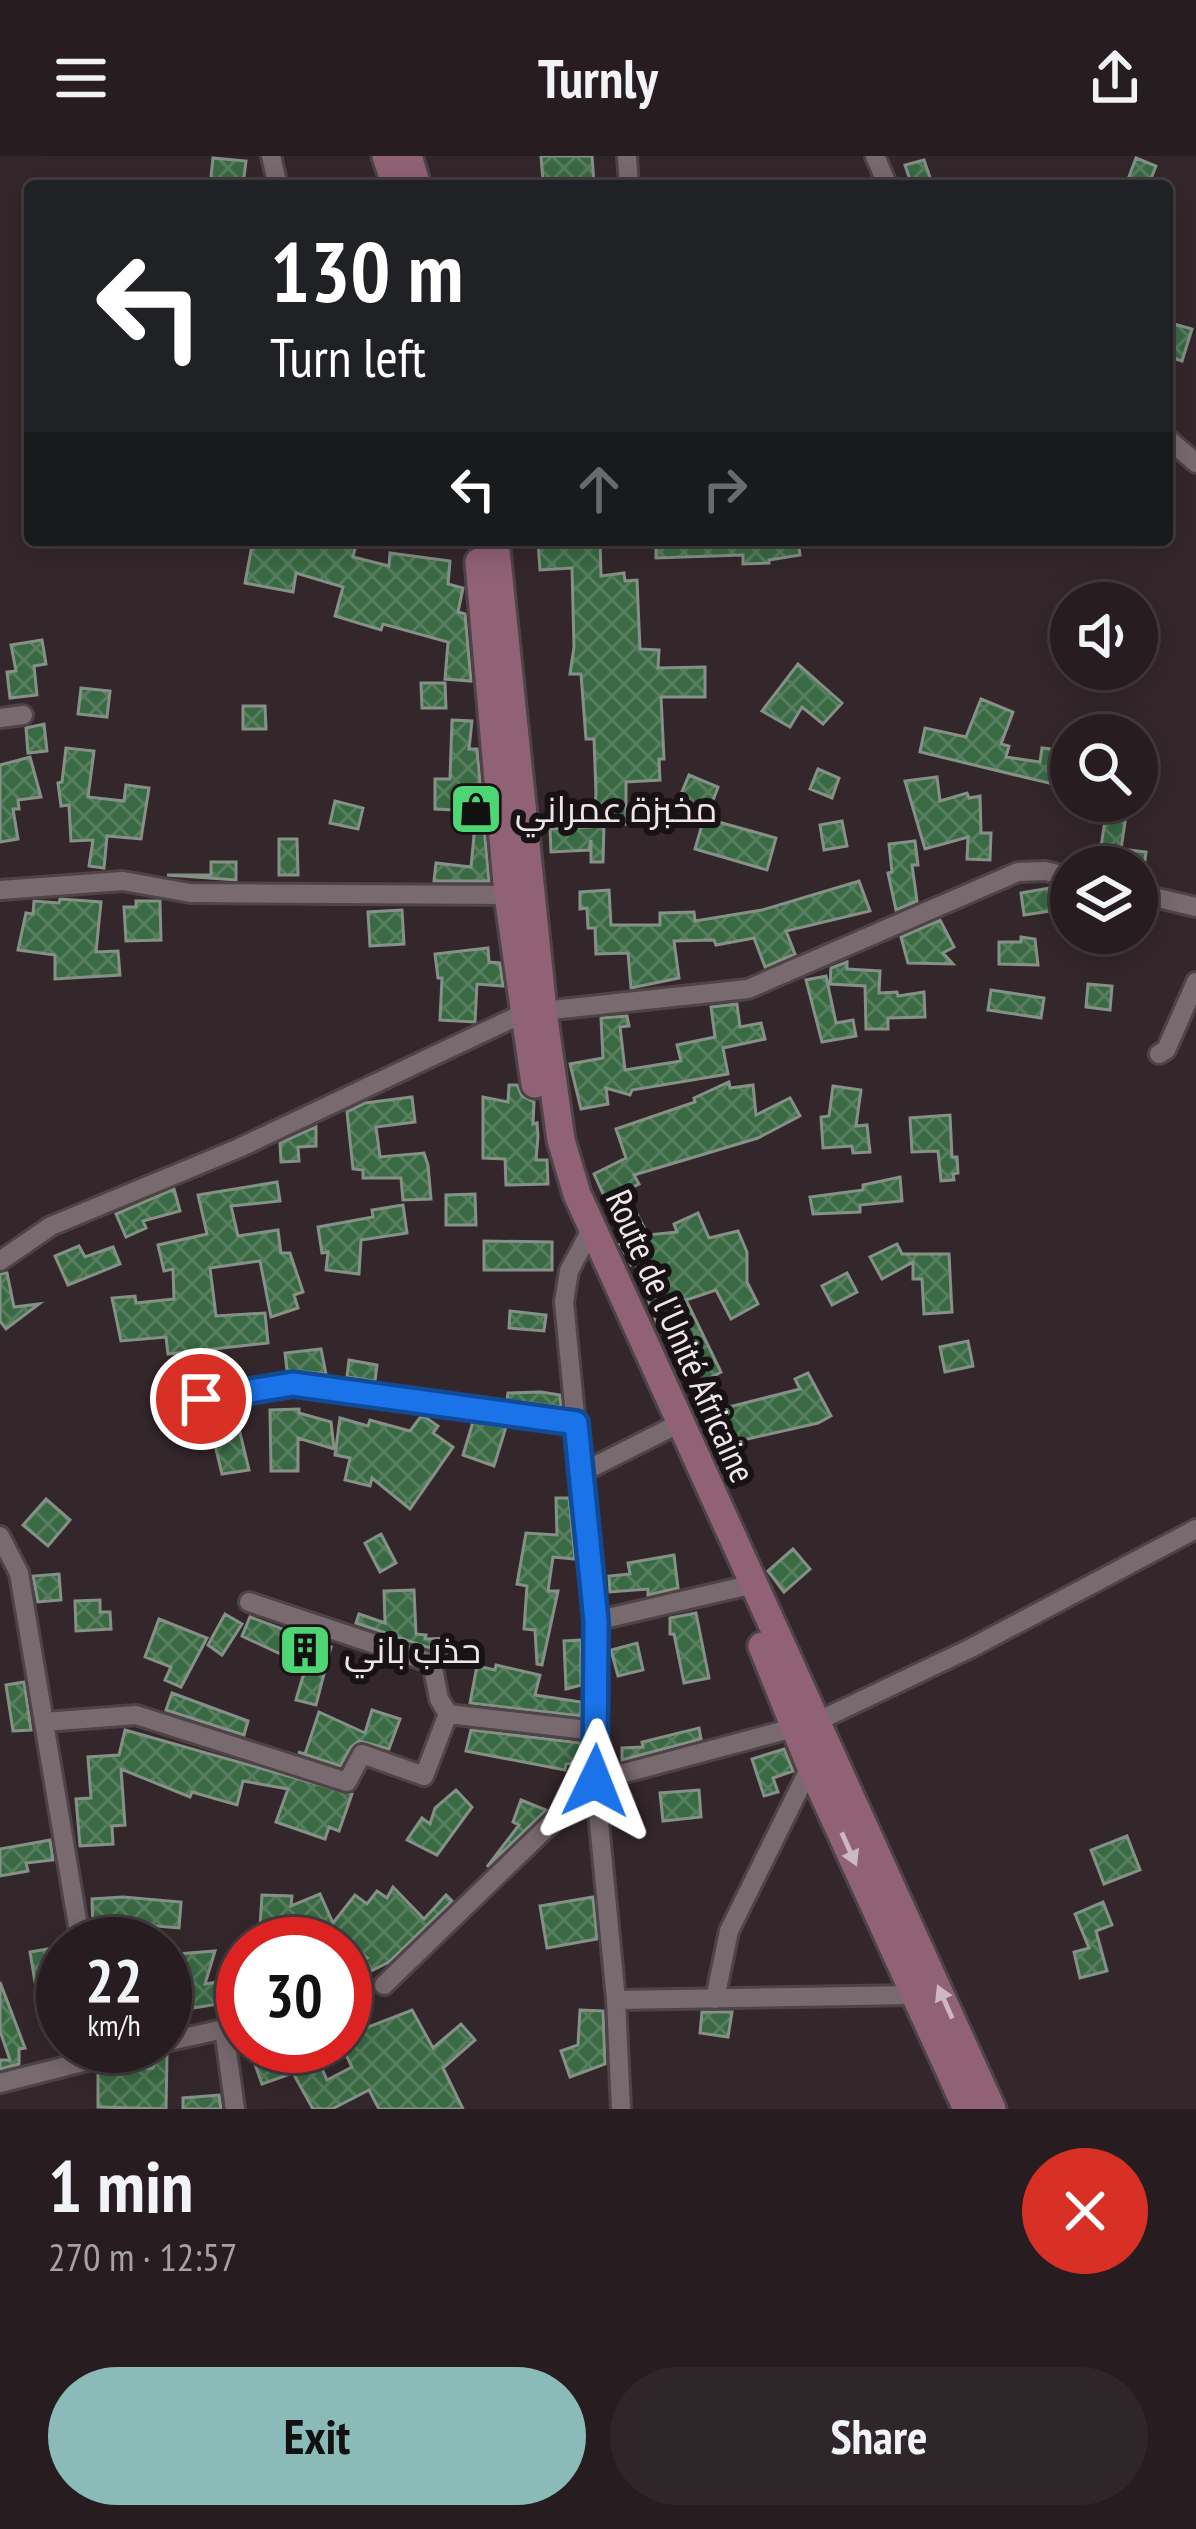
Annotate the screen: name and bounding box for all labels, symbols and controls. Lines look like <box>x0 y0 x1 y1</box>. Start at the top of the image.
text: Turnly <box>538 43 658 113</box>
icon: menu <box>48 45 114 111</box>
icon: share <box>1082 45 1148 111</box>
text: 130 m <box>270 216 463 325</box>
icon: left <box>72 228 228 384</box>
text: Turn left <box>270 322 426 392</box>
icon: left <box>440 456 506 522</box>
icon: ahead <box>566 456 632 522</box>
icon: right <box>692 456 758 522</box>
map controls <box>1050 582 1158 954</box>
button: sound <box>1050 582 1158 690</box>
button: search <box>1050 714 1158 822</box>
shop icon: مخبزة عمراني <box>448 781 504 837</box>
place label: مخبزة عمراني <box>515 785 717 838</box>
button: layers <box>1050 846 1158 954</box>
street label: Route de l'Unité Africaine <box>596 1182 767 1489</box>
pin <box>150 1348 252 1450</box>
icon: arrive <box>168 1366 234 1432</box>
building icon: حذب باني <box>277 1622 333 1678</box>
place label: حذب باني <box>344 1626 481 1679</box>
position arrow <box>532 1718 658 1844</box>
one-way arrow <box>839 1832 859 1867</box>
speed limit sign: 30 <box>216 1917 372 2073</box>
text: 22 <box>85 1941 143 2019</box>
one-way arrow <box>934 1984 954 2019</box>
text: km/h <box>87 2005 141 2044</box>
text: 1 min <box>48 2139 193 2232</box>
button: close <box>1022 2148 1148 2274</box>
text: 270 m · 12:57 <box>48 2231 237 2282</box>
button: Exit <box>48 2367 586 2505</box>
button: Share <box>610 2367 1148 2505</box>

